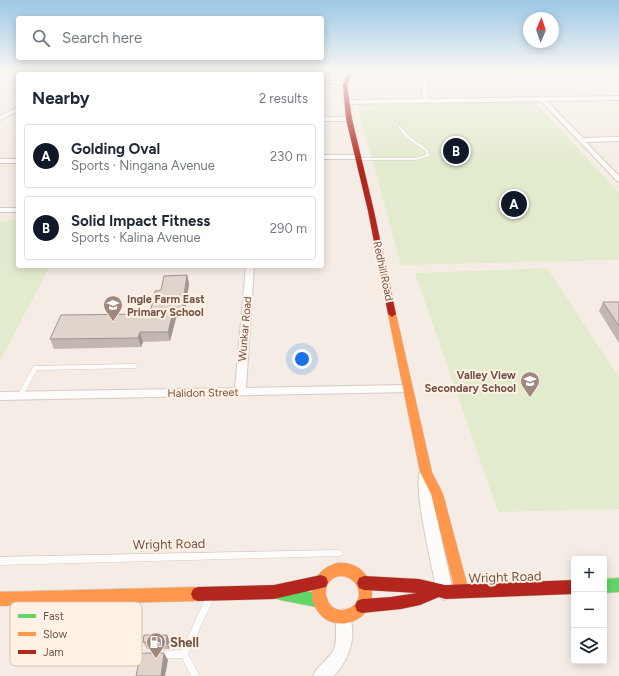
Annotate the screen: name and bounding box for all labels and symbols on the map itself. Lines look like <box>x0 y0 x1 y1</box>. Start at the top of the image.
north arrow <box>523 12 559 48</box>
pin: B <box>443 136 469 166</box>
pin: A <box>501 189 527 219</box>
street label: Redhill Road <box>370 240 396 302</box>
place label: Ingle Farm East Primary School <box>127 293 205 319</box>
school or university icon: Ingle Farm East Primary School <box>102 294 124 322</box>
street label: Wunkar Road <box>236 296 254 362</box>
your location <box>292 349 312 369</box>
place label: Valley View Secondary School <box>425 369 517 395</box>
school or university icon: Valley View Secondary School <box>519 370 541 398</box>
street label: Halidon Street <box>167 386 239 400</box>
street label: Wright Road <box>132 536 206 552</box>
street label: Wright Road <box>468 568 542 586</box>
legend <box>10 602 142 666</box>
text: Fast <box>43 610 64 623</box>
text: Slow <box>43 628 67 641</box>
fuel station icon: Shell <box>145 631 167 659</box>
place label: Shell <box>170 635 199 650</box>
text: Jam <box>43 646 64 659</box>

